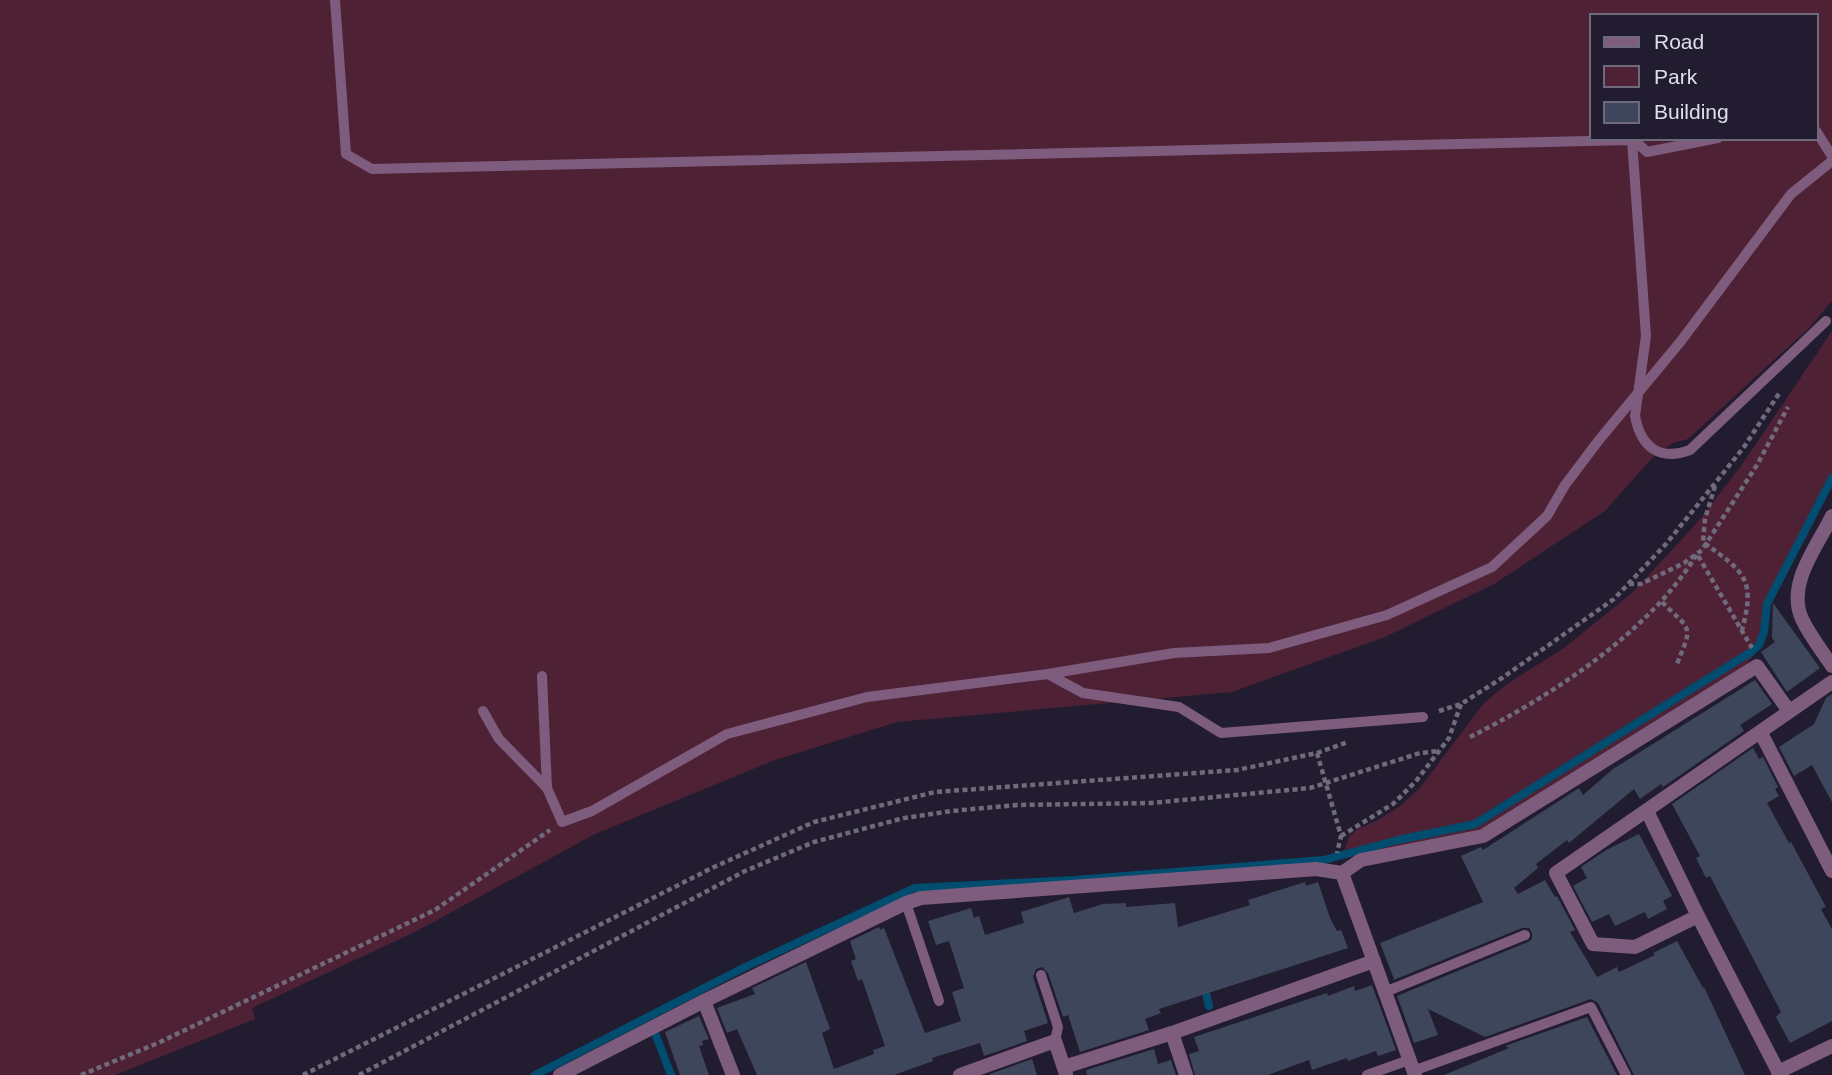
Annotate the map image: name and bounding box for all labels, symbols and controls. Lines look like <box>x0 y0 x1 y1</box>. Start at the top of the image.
legend <box>1590 14 1818 140</box>
text: Road <box>1654 30 1704 53</box>
text: Park <box>1654 65 1698 88</box>
text: Building <box>1654 100 1729 123</box>

